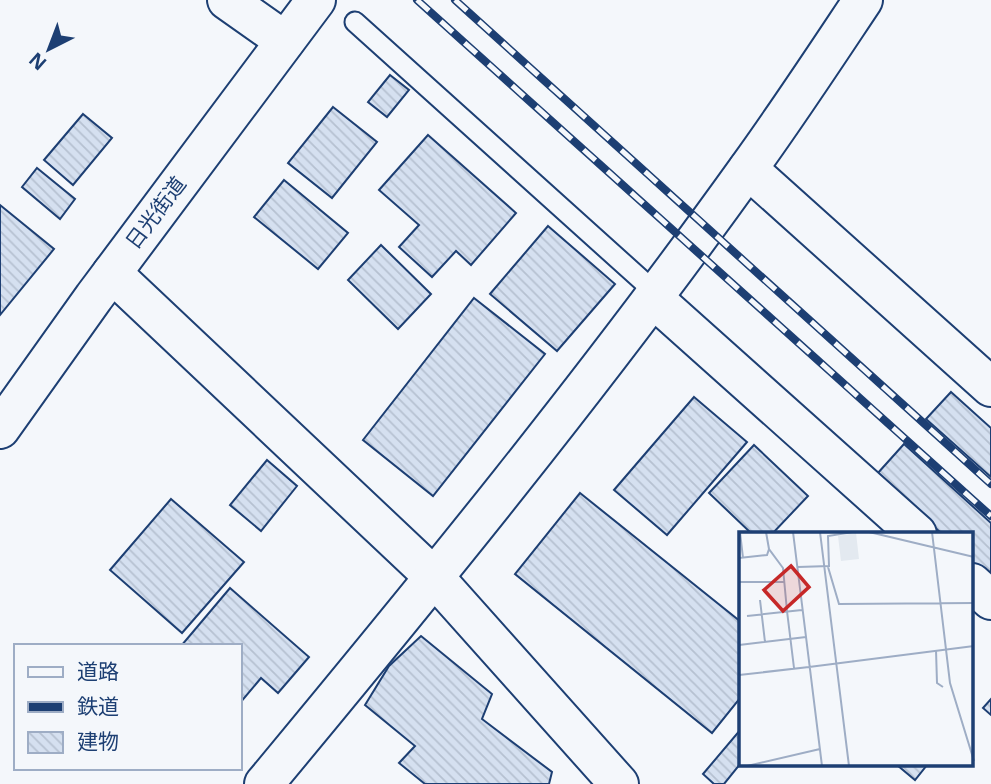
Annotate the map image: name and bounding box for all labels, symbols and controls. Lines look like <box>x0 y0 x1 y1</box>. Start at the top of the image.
north arrow <box>14 14 84 84</box>
text: N <box>23 47 52 76</box>
street label: 日光街道 <box>119 170 192 254</box>
inset map <box>739 532 974 766</box>
legend <box>14 644 242 770</box>
text: 道路 <box>77 657 119 685</box>
text: 鉄道 <box>77 692 119 720</box>
text: 建物 <box>77 727 119 755</box>

